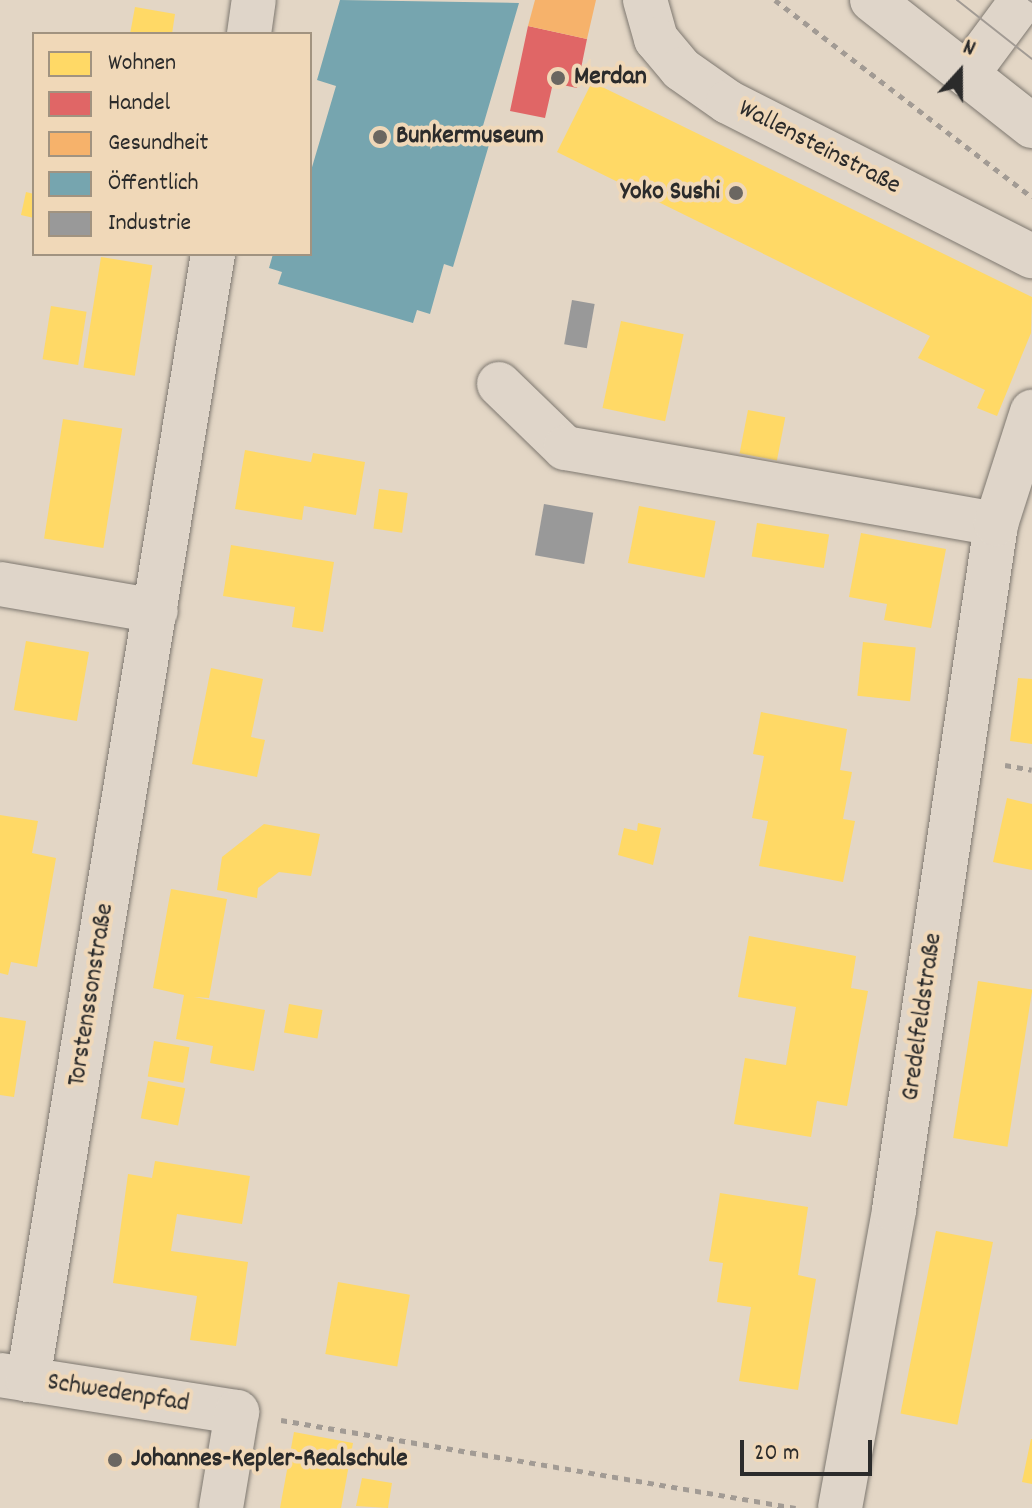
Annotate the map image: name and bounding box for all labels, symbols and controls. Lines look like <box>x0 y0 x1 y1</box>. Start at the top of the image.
legend <box>32 32 312 256</box>
north arrow <box>920 32 1000 112</box>
text: N <box>958 33 979 66</box>
text: Wohnen <box>108 47 176 81</box>
place label: Merdan <box>574 62 647 94</box>
marker: Merdan <box>549 69 567 87</box>
text: Handel <box>108 87 170 121</box>
street label: Wallensteinstraße <box>733 94 905 202</box>
place label: Bunkermuseum <box>396 121 544 153</box>
text: Gesundheit <box>108 127 208 161</box>
marker: Bunkermuseum <box>371 128 389 146</box>
text: Öffentlich <box>108 167 199 201</box>
place label: Yoko Sushi <box>620 177 720 209</box>
marker: Yoko Sushi <box>727 184 745 202</box>
text: Industrie <box>108 207 191 241</box>
street label: Torstenssonstraße <box>62 901 122 1089</box>
street label: Gredelfeldstraße <box>896 931 950 1103</box>
street label: Schwedenpfad <box>45 1367 191 1421</box>
scale bar <box>744 1424 876 1474</box>
text: 20 m <box>754 1437 800 1471</box>
place label: Johannes-Kepler-Realschule <box>131 1444 408 1476</box>
marker: Johannes-Kepler-Realschule <box>106 1451 124 1469</box>

